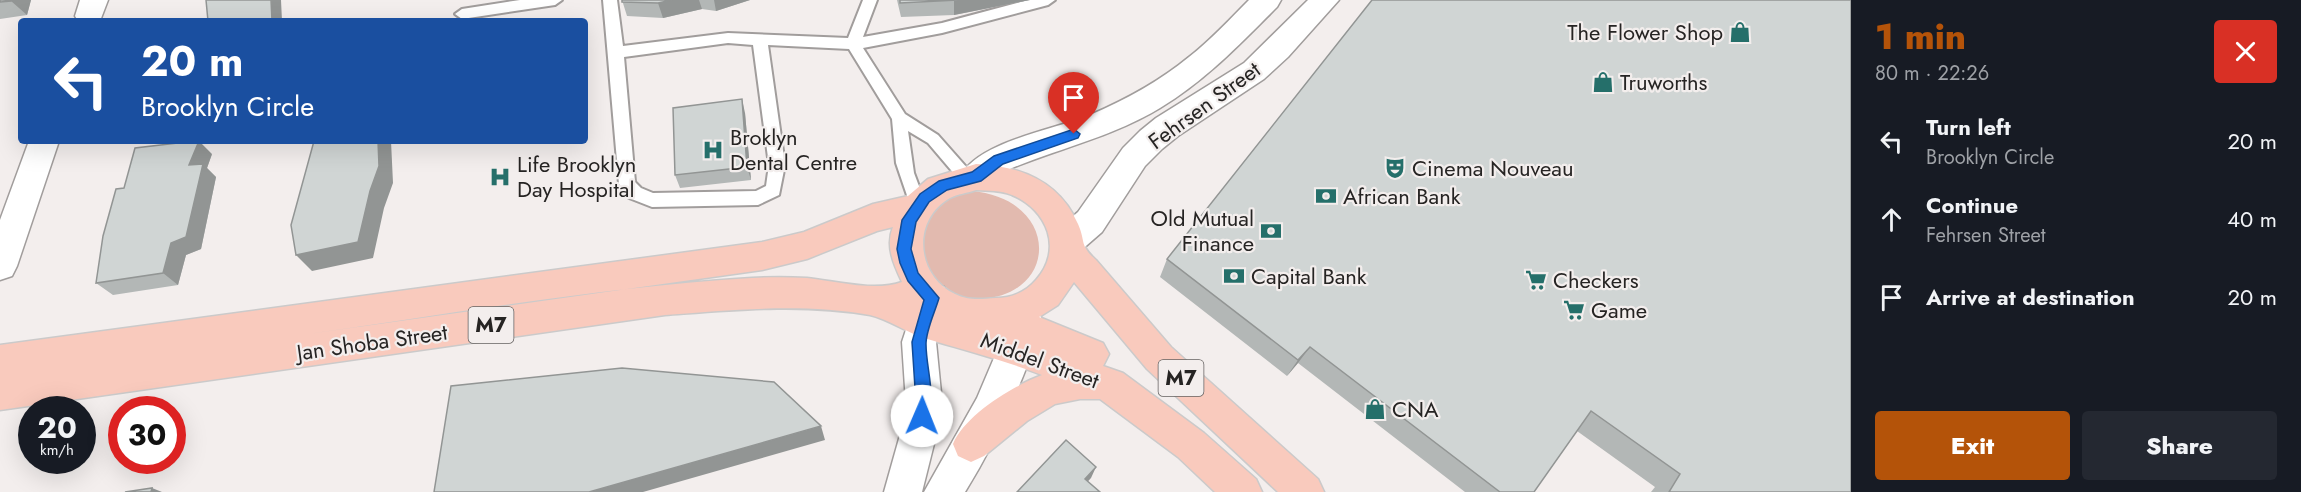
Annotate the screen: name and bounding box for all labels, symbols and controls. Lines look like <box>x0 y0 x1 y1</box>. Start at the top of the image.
text: 1 min <box>1875 10 1966 62</box>
place label: The Flower Shop <box>1567 16 1723 48</box>
shop icon: The Flower Shop <box>1728 20 1752 44</box>
button: close <box>2214 20 2277 83</box>
text: 20 m <box>141 31 243 92</box>
icon: left <box>42 42 120 120</box>
street label: Fehrsen Street <box>1141 53 1267 157</box>
text: 80 m · 22:26 <box>1875 59 1989 88</box>
place label: Truworths <box>1620 66 1708 98</box>
shop icon: Truworths <box>1591 70 1615 94</box>
pin <box>1048 72 1099 134</box>
icon: arrive <box>1057 81 1090 114</box>
text: Brooklyn Circle <box>141 87 314 126</box>
text: Turn left <box>1926 111 2011 143</box>
place label: Broklyn Dental Centre <box>730 121 857 178</box>
icon: left <box>1875 125 1908 158</box>
text: 20 m <box>2228 125 2277 157</box>
hospital icon: Broklyn Dental Centre <box>701 138 725 162</box>
text: Brooklyn Circle <box>1926 143 2054 172</box>
place label: Life Brooklyn Day Hospital <box>517 148 636 205</box>
place label: Cinema Nouveau <box>1412 152 1573 184</box>
theatre icon: Cinema Nouveau <box>1383 156 1407 180</box>
hospital icon: Life Brooklyn Day Hospital <box>488 165 512 189</box>
place label: African Bank <box>1343 180 1461 212</box>
bank icon: African Bank <box>1314 184 1338 208</box>
text: Continue <box>1926 189 2018 221</box>
place label: Old Mutual Finance <box>1151 202 1254 259</box>
icon: ahead <box>1875 203 1908 236</box>
text: 40 m <box>2227 203 2277 235</box>
bank icon: Old Mutual Finance <box>1259 219 1283 243</box>
text: Fehrsen Street <box>1926 221 2046 250</box>
place label: Capital Bank <box>1251 260 1367 292</box>
bank icon: Capital Bank <box>1222 264 1246 288</box>
place label: Checkers <box>1553 264 1639 296</box>
supermarket icon: Checkers <box>1524 268 1548 292</box>
icon: arrive <box>1875 281 1908 314</box>
text: Arrive at destination <box>1926 281 2135 313</box>
text: 20 m <box>2228 281 2277 313</box>
place label: Game <box>1591 294 1647 326</box>
supermarket icon: Game <box>1562 298 1586 322</box>
road number: M7 <box>468 307 514 343</box>
street label: Jan Shoba Street <box>292 315 450 369</box>
street label: Middel Street <box>976 324 1104 397</box>
road number: M7 <box>1158 360 1204 396</box>
position arrow <box>890 384 954 448</box>
place label: CNA <box>1392 393 1439 425</box>
speed limit sign: 30 <box>108 396 186 474</box>
shop icon: CNA <box>1363 397 1387 421</box>
text: 20 <box>37 406 77 449</box>
button: Exit <box>1875 411 2070 480</box>
button: Share <box>2082 411 2277 480</box>
text: km/h <box>40 439 74 461</box>

